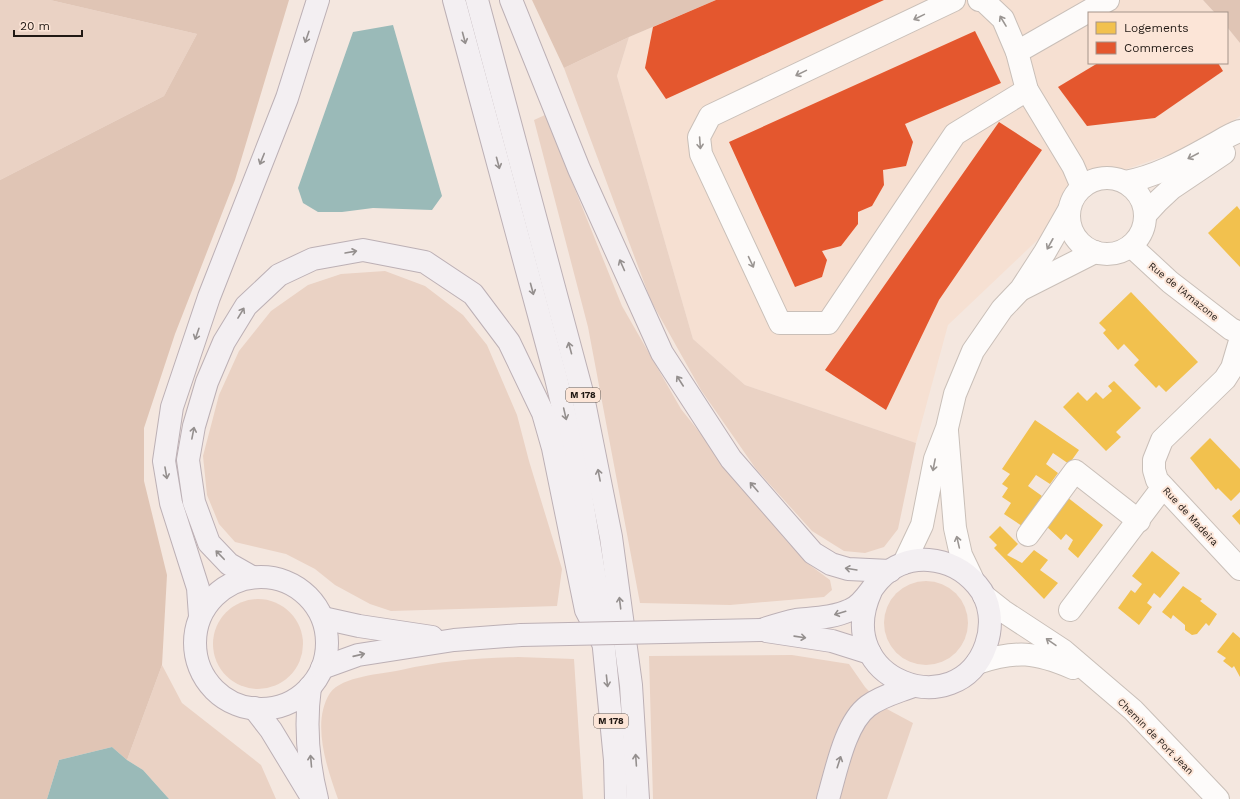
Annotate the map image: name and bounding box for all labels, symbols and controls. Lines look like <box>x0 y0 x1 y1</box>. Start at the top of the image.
scale bar <box>14 12 82 38</box>
legend <box>1088 12 1228 64</box>
one-way arrow <box>913 14 925 21</box>
one-way arrow <box>999 15 1007 27</box>
text: 20 m <box>20 19 50 33</box>
text: Logements <box>1124 21 1189 35</box>
one-way arrow <box>303 31 310 44</box>
one-way arrow <box>461 31 468 44</box>
text: Commerces <box>1124 41 1194 55</box>
one-way arrow <box>796 70 808 77</box>
one-way arrow <box>697 136 704 149</box>
one-way arrow <box>258 153 265 165</box>
one-way arrow <box>1188 153 1200 160</box>
one-way arrow <box>495 156 503 169</box>
one-way arrow <box>1045 237 1053 249</box>
one-way arrow <box>344 248 357 256</box>
one-way arrow <box>748 255 755 267</box>
one-way arrow <box>618 259 625 271</box>
street label: Rue de l'Amazone <box>1147 260 1221 323</box>
one-way arrow <box>529 282 536 295</box>
one-way arrow <box>237 308 245 319</box>
one-way arrow <box>193 327 200 340</box>
one-way arrow <box>566 342 574 355</box>
one-way arrow <box>676 376 684 387</box>
road number: M 178 <box>566 388 600 402</box>
one-way arrow <box>561 408 569 421</box>
one-way arrow <box>189 427 197 440</box>
one-way arrow <box>930 458 938 471</box>
one-way arrow <box>162 466 170 479</box>
one-way arrow <box>594 469 602 482</box>
one-way arrow <box>750 482 759 492</box>
street label: Rue de Madeira <box>1161 485 1221 548</box>
one-way arrow <box>953 536 961 549</box>
one-way arrow <box>215 550 225 560</box>
one-way arrow <box>845 565 858 573</box>
one-way arrow <box>616 597 624 610</box>
one-way arrow <box>833 610 846 617</box>
one-way arrow <box>793 633 806 641</box>
one-way arrow <box>1045 638 1056 646</box>
one-way arrow <box>353 651 366 659</box>
one-way arrow <box>603 674 611 687</box>
street label: Chemin de Port Jean <box>1116 696 1196 776</box>
road number: M 178 <box>594 714 628 728</box>
one-way arrow <box>632 754 639 767</box>
one-way arrow <box>307 755 314 768</box>
one-way arrow <box>836 756 844 768</box>

